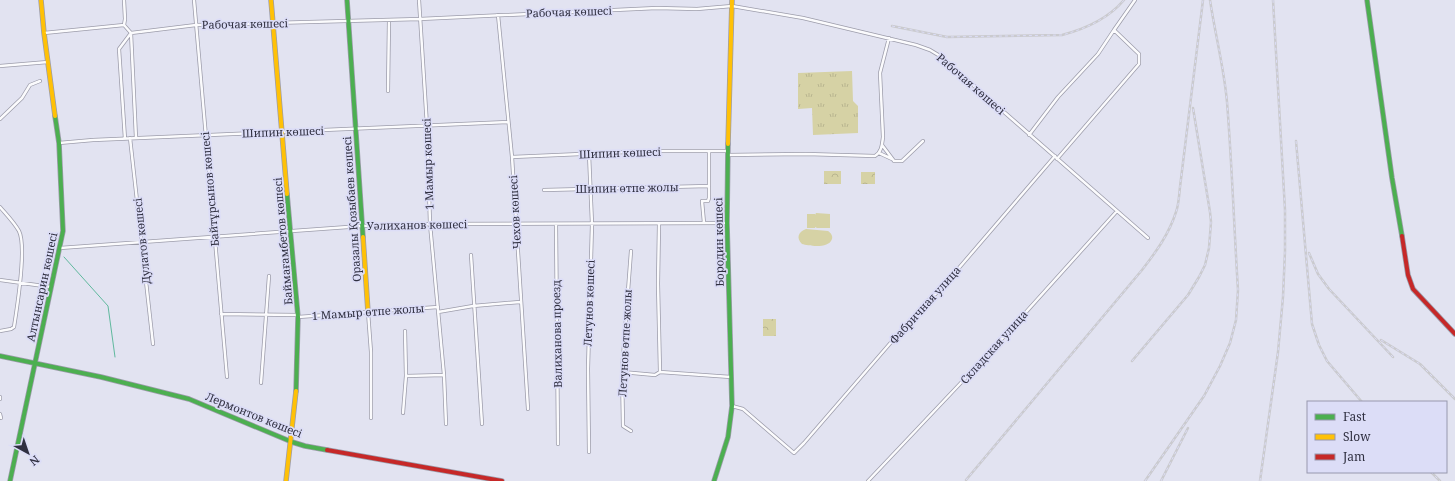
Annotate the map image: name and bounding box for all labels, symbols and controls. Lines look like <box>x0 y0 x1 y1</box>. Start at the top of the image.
street label: Рабочая көшесі <box>526 2 613 21</box>
street label: Рабочая көшесі <box>202 15 289 32</box>
street label: Рабочая көшесі <box>934 50 1009 118</box>
street label: 1 Мамыр көшесі <box>418 118 437 210</box>
street label: Шипин көшесі <box>242 123 325 140</box>
street label: Байтұрсынов көшесі <box>197 131 222 247</box>
street label: Оразалы Қозыбаев көшесі <box>339 135 364 282</box>
street label: Шипин көшесі <box>579 144 662 161</box>
street label: Чехов көшесі <box>505 174 524 249</box>
street label: Баймағамбетов көшесі <box>269 176 296 306</box>
street label: Шипин өтпе жолы <box>575 179 679 196</box>
street label: Дулатов көшесі <box>129 197 154 285</box>
street label: Бородин көшесі <box>710 197 727 287</box>
street label: Уәлиханов көшесі <box>366 216 468 233</box>
street label: Алтынсарин көшесі <box>23 231 60 343</box>
street label: Летунов көшесі <box>579 259 598 347</box>
street label: Фабричная улица <box>886 262 964 347</box>
street label: Валиханова проезд <box>548 280 565 388</box>
street label: Летунов өтпе жолы <box>614 289 635 397</box>
street label: 1 Мамыр өтпе жолы <box>311 300 425 323</box>
street label: Складская улица <box>956 307 1031 387</box>
street label: Лермонтов көшесі <box>204 388 305 441</box>
legend <box>1307 401 1447 473</box>
text: Fast <box>1343 408 1366 425</box>
text: Slow <box>1343 428 1371 445</box>
north arrow <box>8 433 48 473</box>
text: Jam <box>1342 448 1365 465</box>
text: N <box>26 453 43 470</box>

